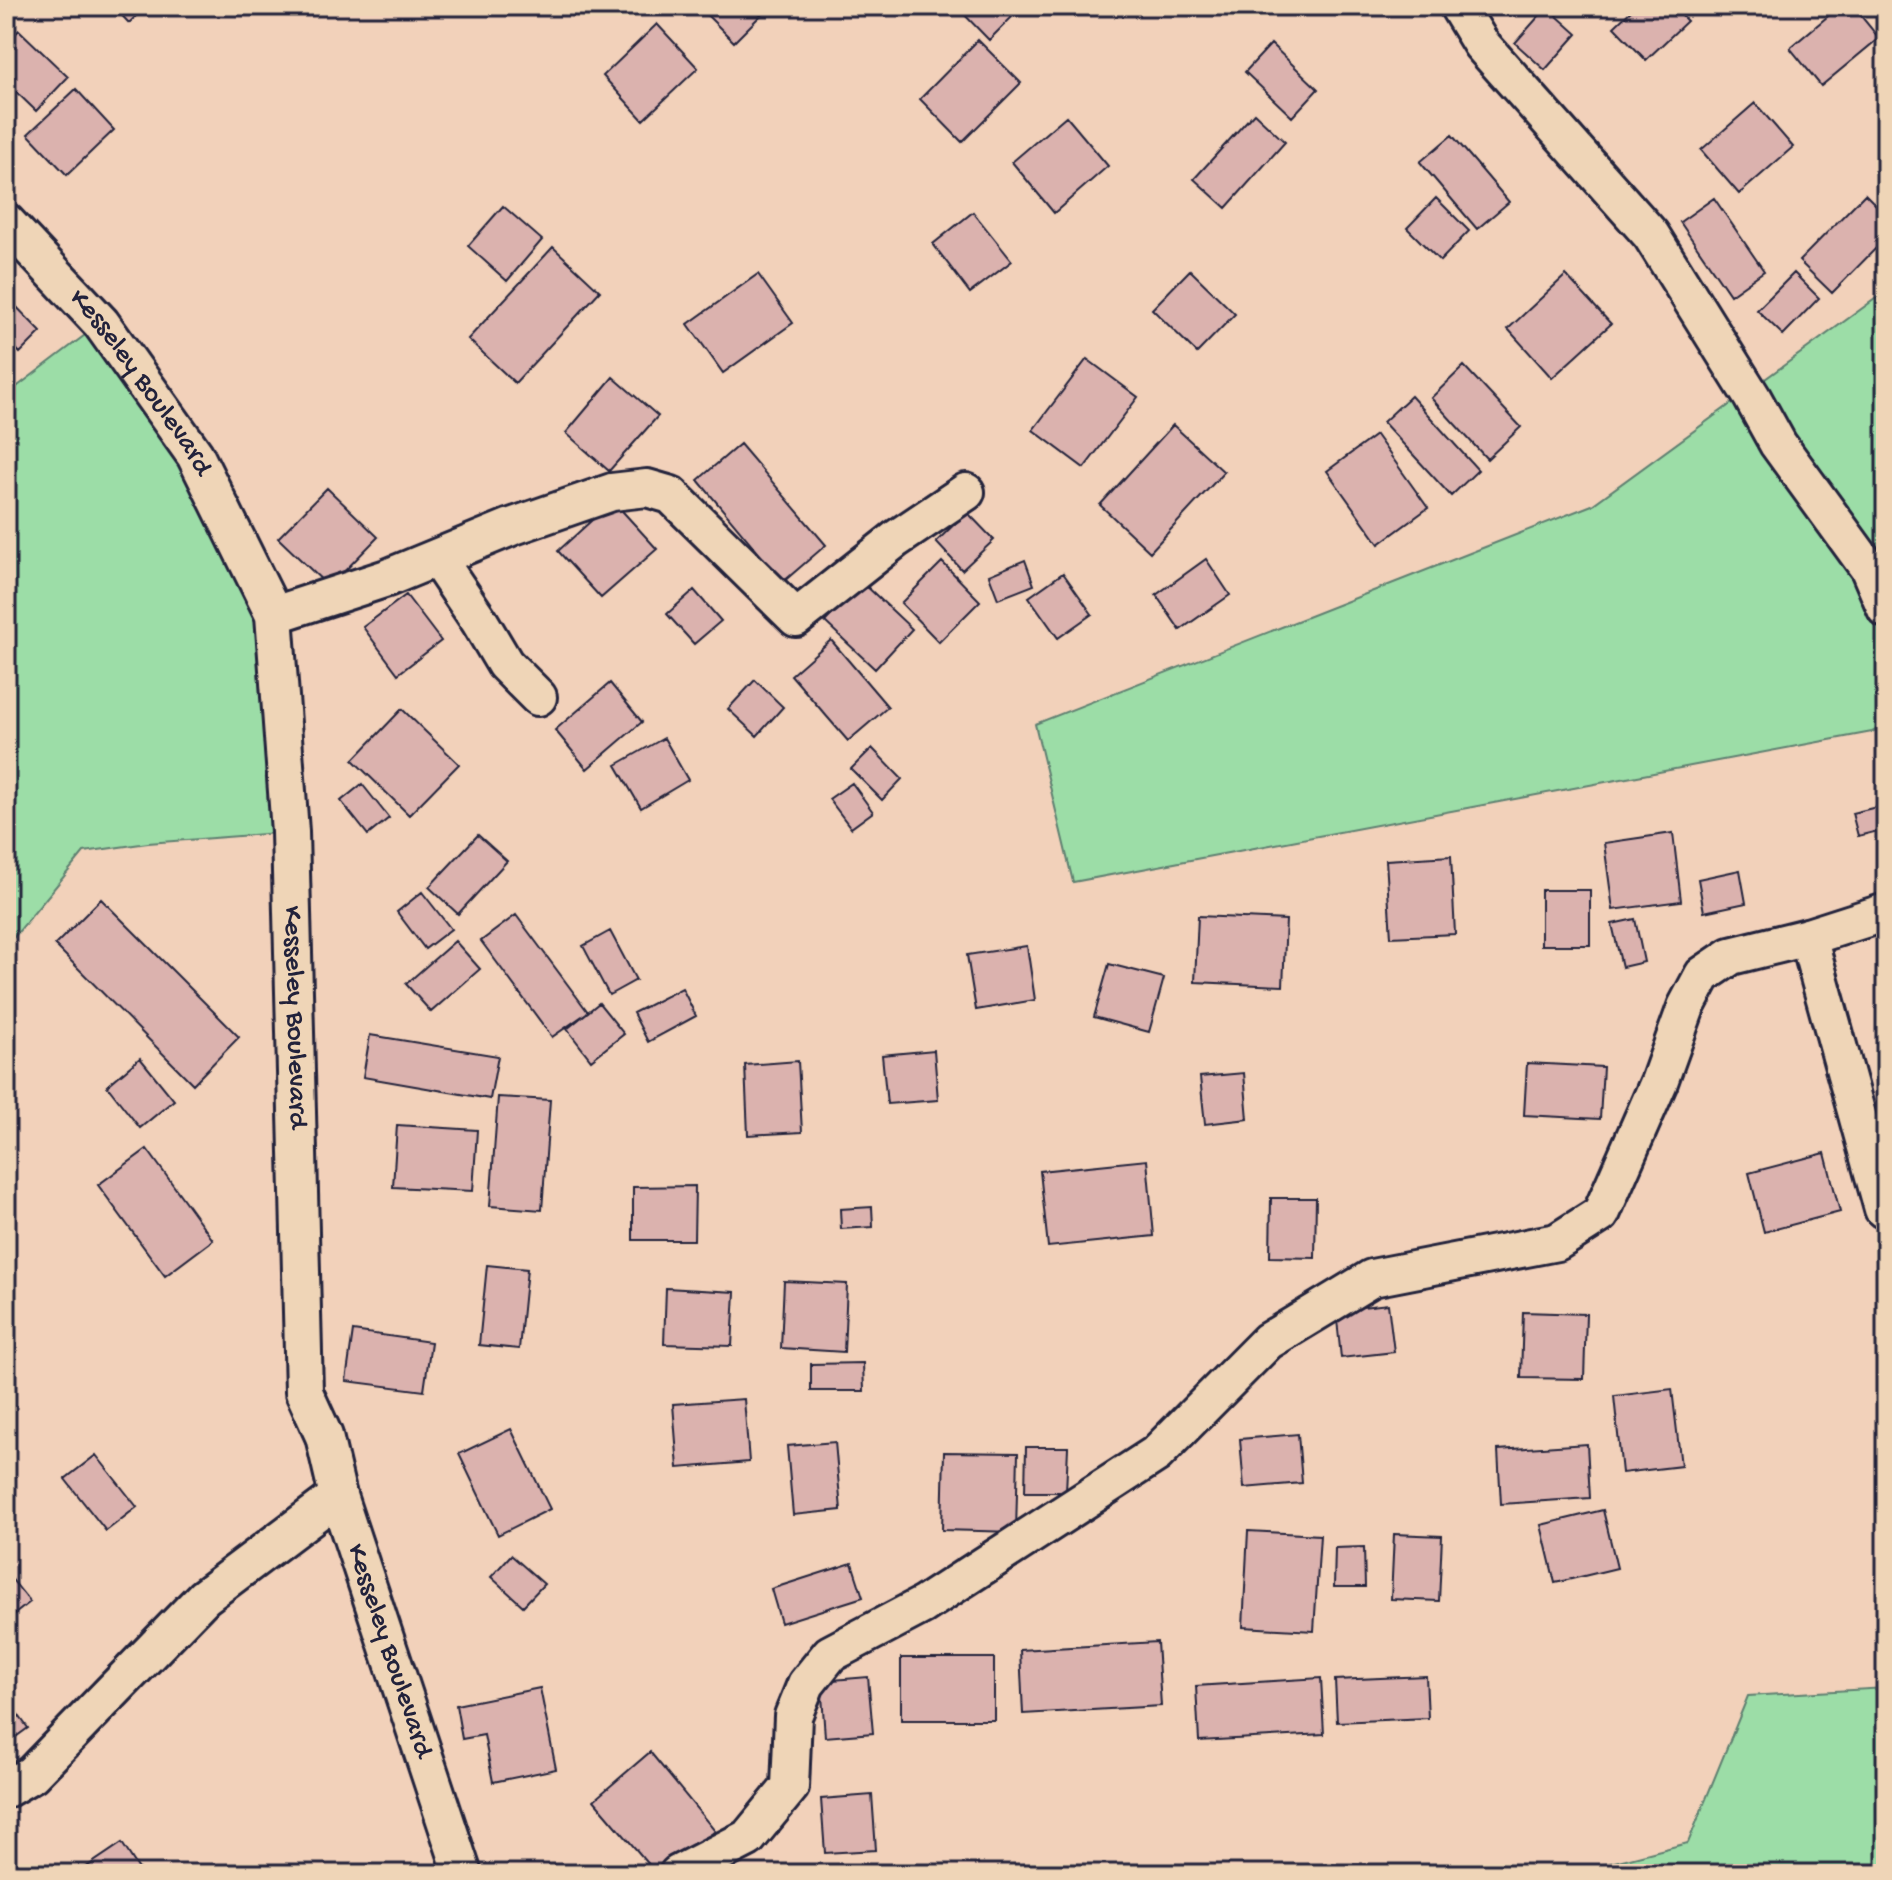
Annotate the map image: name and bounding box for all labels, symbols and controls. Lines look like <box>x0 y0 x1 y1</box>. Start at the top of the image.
street label: Kesseley Boulevard <box>62 282 220 483</box>
street label: Kesseley Boulevard <box>275 905 314 1132</box>
street label: Kesseley Boulevard <box>339 1540 441 1764</box>

